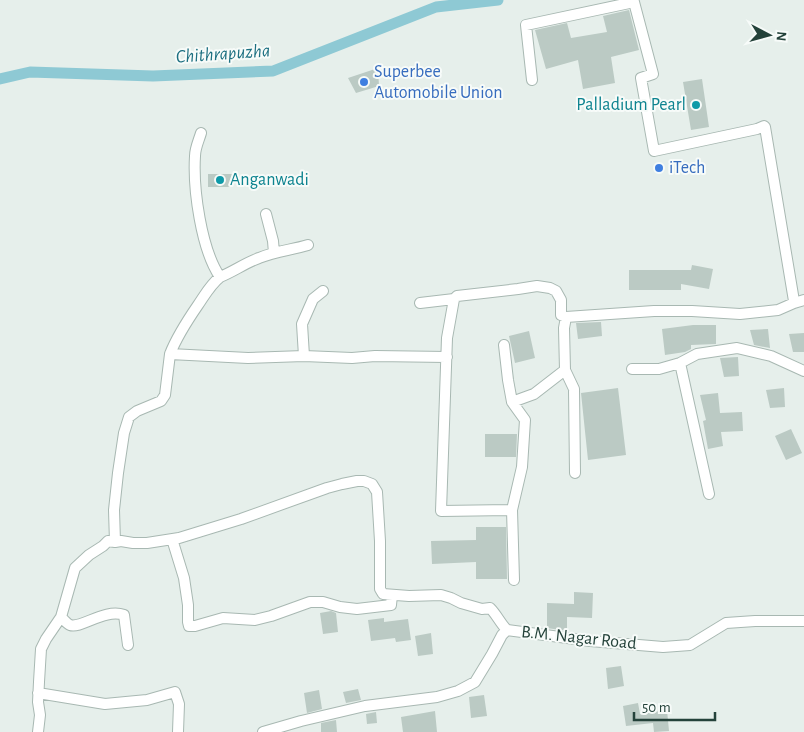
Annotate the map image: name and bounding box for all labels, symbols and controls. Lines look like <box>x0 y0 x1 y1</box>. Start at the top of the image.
north arrow <box>744 10 794 60</box>
text: N <box>773 31 788 42</box>
water label: Chithrapuzha <box>175 41 271 67</box>
place label: Superbee Automobile Union <box>374 63 502 102</box>
marker: Superbee Automobile Union <box>358 76 370 88</box>
place label: Palladium Pearl <box>576 96 686 114</box>
marker: Palladium Pearl <box>690 99 702 111</box>
place label: iTech <box>669 159 705 177</box>
marker: iTech <box>653 162 665 174</box>
place label: Anganwadi <box>230 171 309 189</box>
marker: Anganwadi <box>214 174 226 186</box>
street label: B.M. Nagar Road <box>520 623 638 653</box>
scale bar <box>634 690 715 722</box>
text: 50 m <box>642 700 671 715</box>

